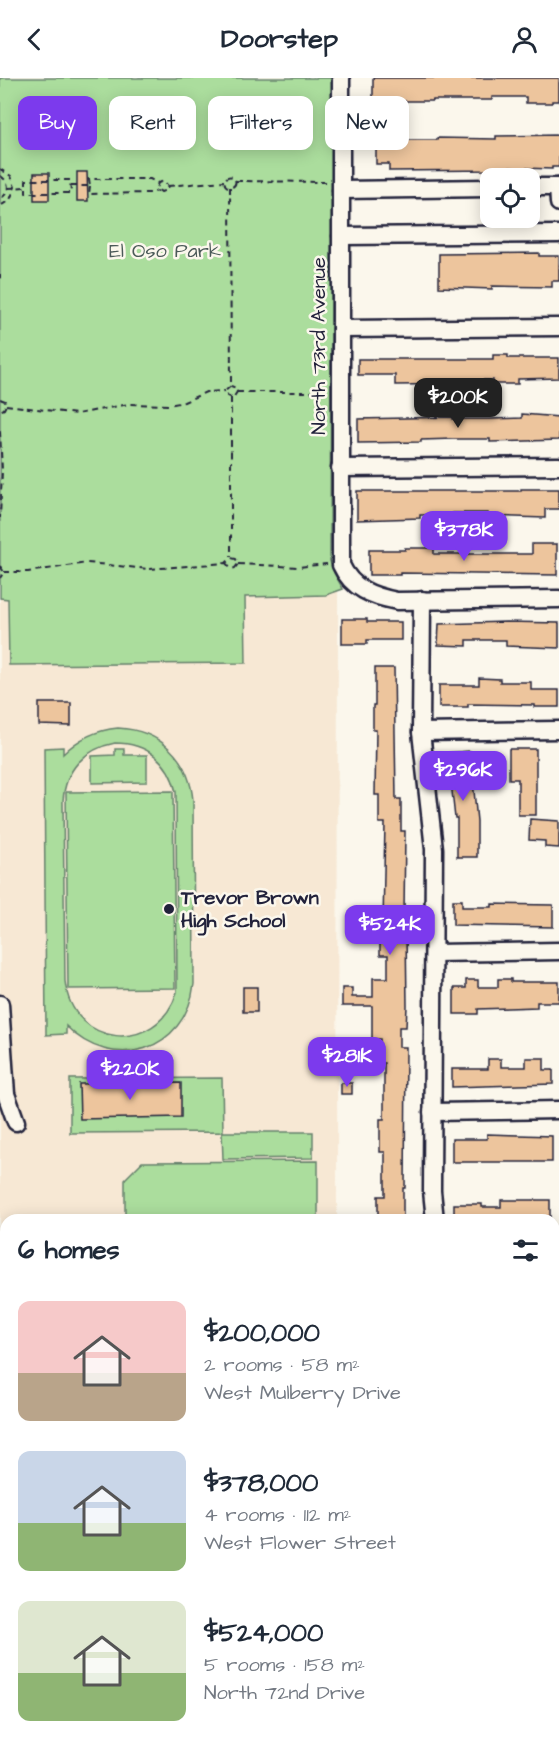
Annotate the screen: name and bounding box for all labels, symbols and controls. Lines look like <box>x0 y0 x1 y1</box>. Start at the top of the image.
text: Doorstep <box>221 20 338 58</box>
icon: back <box>18 23 51 56</box>
icon: person <box>508 23 541 56</box>
chip: Buy <box>18 96 97 150</box>
chip: Rent <box>109 96 196 150</box>
chip: Filters <box>208 96 313 150</box>
chip: New <box>325 96 409 150</box>
map controls <box>480 168 540 228</box>
button: locate <box>480 168 540 228</box>
park label: El Oso Park <box>109 237 221 265</box>
street label: North 73rd Avenue <box>305 257 333 435</box>
pin: $200K <box>416 378 500 429</box>
text: $200K <box>428 383 488 411</box>
pin: $378K <box>422 511 506 562</box>
text: $378K <box>435 516 493 544</box>
pin: $296K <box>421 751 505 802</box>
text: $296K <box>434 756 492 784</box>
place label: Trevor Brown High School <box>180 884 319 936</box>
marker: Trevor Brown High School <box>162 902 176 916</box>
pin: $524K <box>348 905 432 956</box>
text: $524K <box>359 910 421 938</box>
pin: $281K <box>305 1037 389 1088</box>
text: $281K <box>322 1042 372 1070</box>
pin: $220K <box>88 1050 172 1101</box>
text: $220K <box>101 1055 159 1083</box>
text: 6 homes <box>18 1232 120 1268</box>
icon: filters <box>509 1234 542 1267</box>
text: $200,000 <box>204 1315 320 1351</box>
icon: home <box>66 1325 138 1397</box>
text: 2 rooms · 58 m² <box>204 1351 360 1379</box>
text: West Mulberry Drive <box>204 1379 401 1407</box>
text: $378,000 <box>204 1465 318 1501</box>
icon: home <box>66 1475 138 1547</box>
text: 4 rooms · 112 m² <box>204 1501 351 1529</box>
text: West Flower Street <box>204 1529 396 1557</box>
text: $524,000 <box>204 1615 323 1651</box>
icon: home <box>66 1625 138 1697</box>
text: 5 rooms · 158 m² <box>204 1651 365 1679</box>
text: North 72nd Drive <box>204 1679 365 1707</box>

